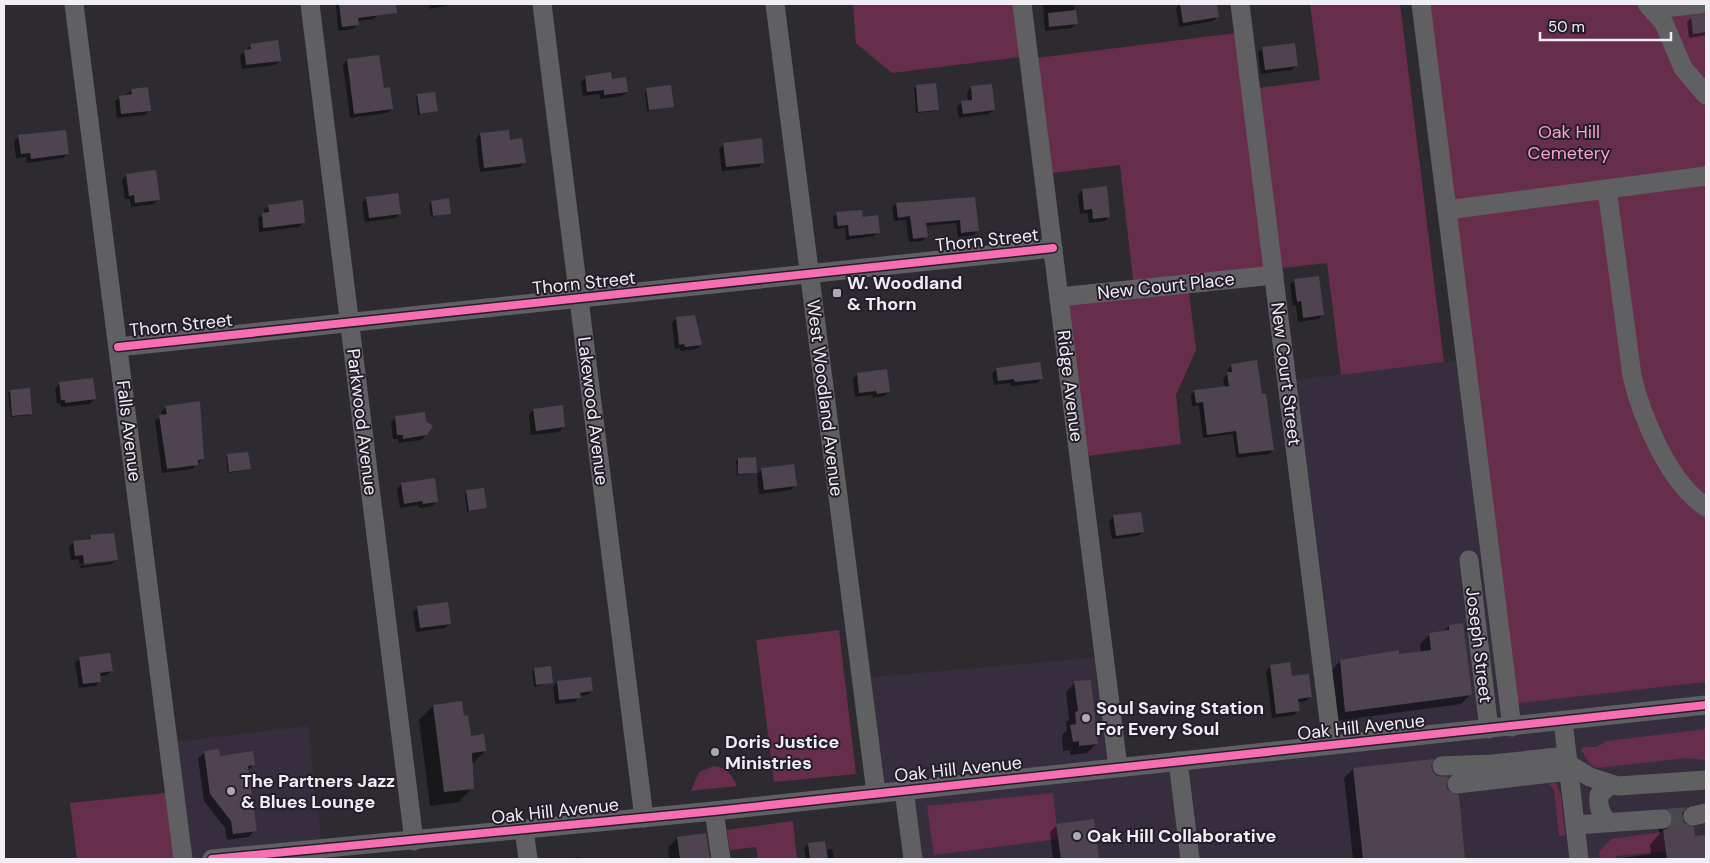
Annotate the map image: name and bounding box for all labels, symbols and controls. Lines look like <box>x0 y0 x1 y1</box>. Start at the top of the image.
scale bar <box>1540 10 1671 42</box>
text: 50 m <box>1548 17 1585 37</box>
park label: Oak Hill Cemetery <box>1528 120 1610 165</box>
street label: Thorn Street <box>934 223 1040 257</box>
street label: Thorn Street <box>531 266 637 300</box>
street label: New Court Place <box>1096 267 1236 305</box>
place label: W. Woodland & Thorn <box>847 271 962 316</box>
marker: W. Woodland & Thorn <box>831 287 843 299</box>
street label: West Woodland Avenue <box>801 298 849 498</box>
street label: New Court Street <box>1265 301 1307 447</box>
street label: Thorn Street <box>128 308 234 342</box>
street label: Ridge Avenue <box>1051 329 1089 443</box>
street label: Lakewood Avenue <box>572 335 614 487</box>
street label: Parkwood Avenue <box>341 347 383 497</box>
street label: Falls Avenue <box>111 379 147 483</box>
street label: Joseph Street <box>1460 586 1498 704</box>
place label: Soul Saving Station For Every Soul <box>1096 696 1264 741</box>
street label: Oak Hill Avenue <box>1296 708 1426 746</box>
marker: Soul Saving Station For Every Soul <box>1080 712 1092 724</box>
place label: Doris Justice Ministries <box>725 730 840 775</box>
marker: Doris Justice Ministries <box>709 746 721 758</box>
street label: Oak Hill Avenue <box>893 750 1023 788</box>
place label: The Partners Jazz & Blues Lounge <box>241 769 395 814</box>
marker: The Partners Jazz & Blues Lounge <box>225 785 237 797</box>
street label: Oak Hill Avenue <box>490 792 620 830</box>
place label: Oak Hill Collaborative <box>1087 824 1276 848</box>
marker: Oak Hill Collaborative <box>1071 830 1083 842</box>

